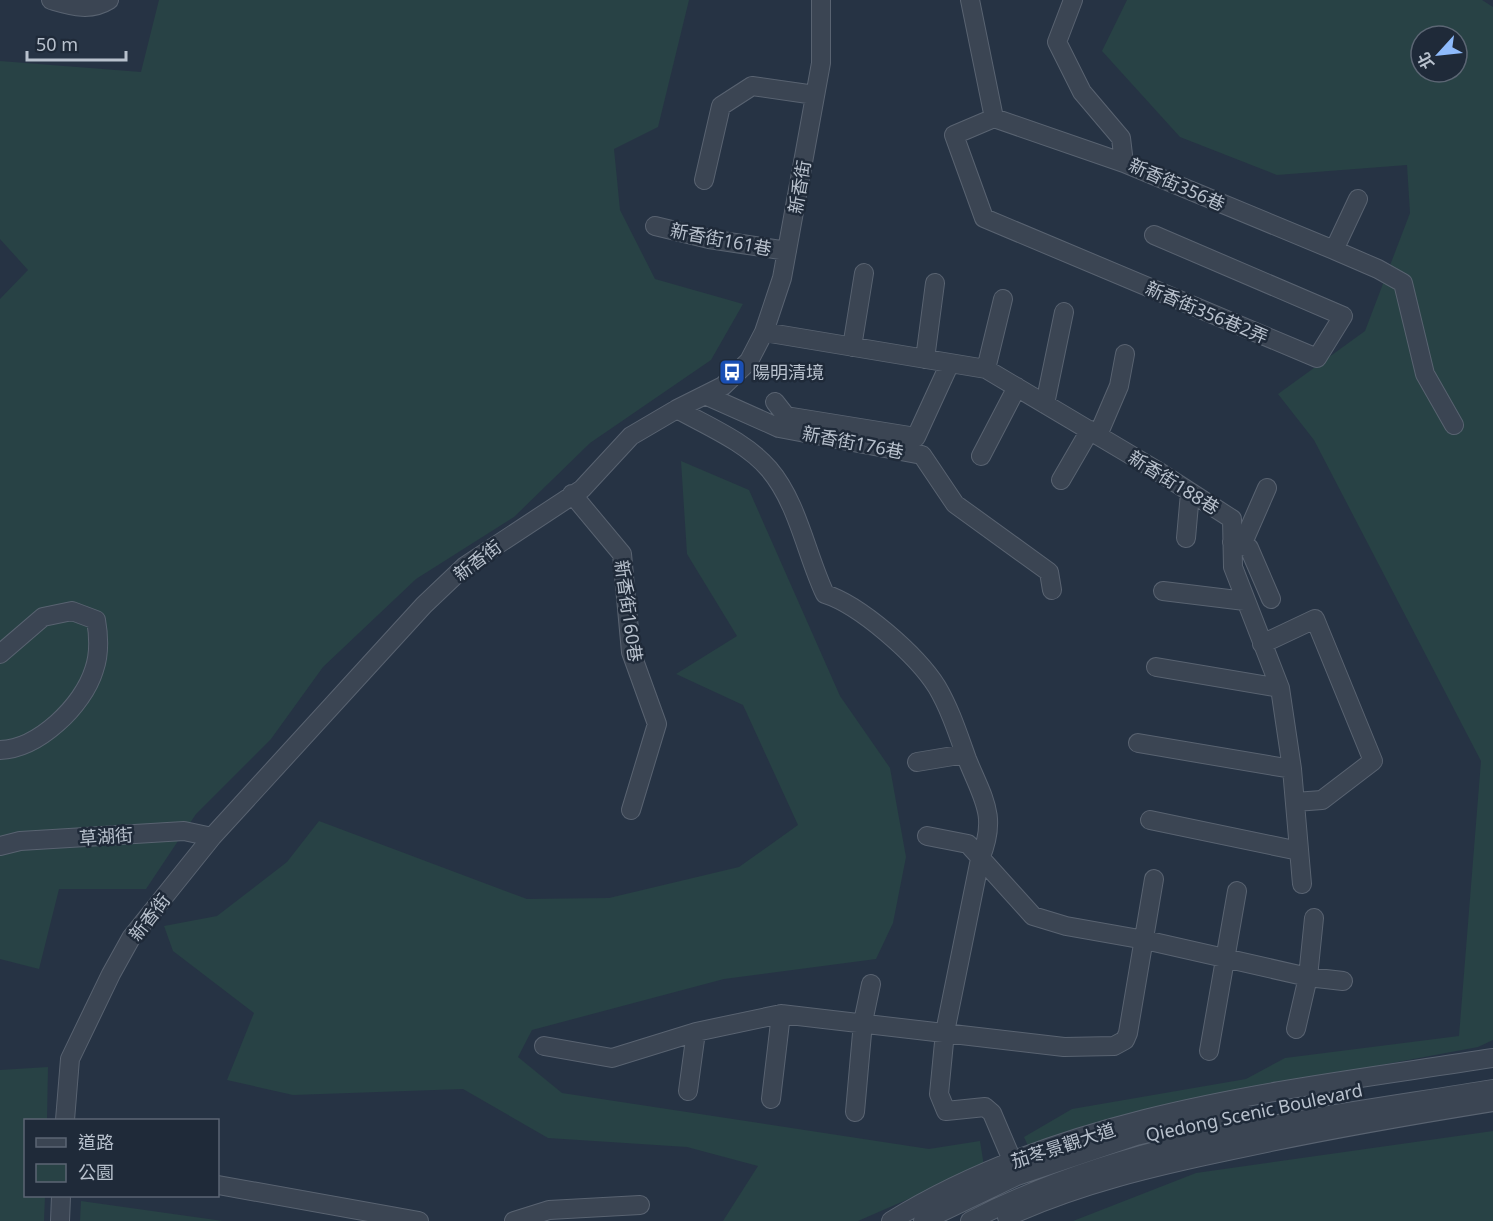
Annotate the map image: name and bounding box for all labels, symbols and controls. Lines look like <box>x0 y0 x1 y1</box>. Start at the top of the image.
scale bar <box>27 24 126 62</box>
north arrow <box>1409 24 1469 84</box>
text: 50 m <box>36 32 78 56</box>
text: 北 <box>1412 49 1439 73</box>
street label: 新香街356巷 <box>1125 152 1229 216</box>
street label: 新香街 <box>782 158 816 216</box>
street label: 新香街161巷 <box>668 217 774 261</box>
street label: 新香街356巷2弄 <box>1142 275 1272 349</box>
bus stop icon: 陽明清境 <box>717 357 747 387</box>
place label: 陽明清境 <box>752 360 824 384</box>
street label: 新香街176巷 <box>800 420 906 464</box>
street label: 新香街188巷 <box>1124 445 1224 519</box>
street label: 新香街 <box>448 534 506 586</box>
street label: 新香街160巷 <box>610 558 648 664</box>
street label: 草湖街 <box>78 822 134 850</box>
street label: 新香街 <box>123 888 175 946</box>
street label: Qiedong Scenic Boulevard <box>1143 1077 1365 1147</box>
street label: 茄苳景觀大道 <box>1008 1117 1118 1173</box>
legend <box>24 1119 219 1197</box>
text: 道路 <box>78 1130 114 1154</box>
text: 公園 <box>78 1160 114 1184</box>

